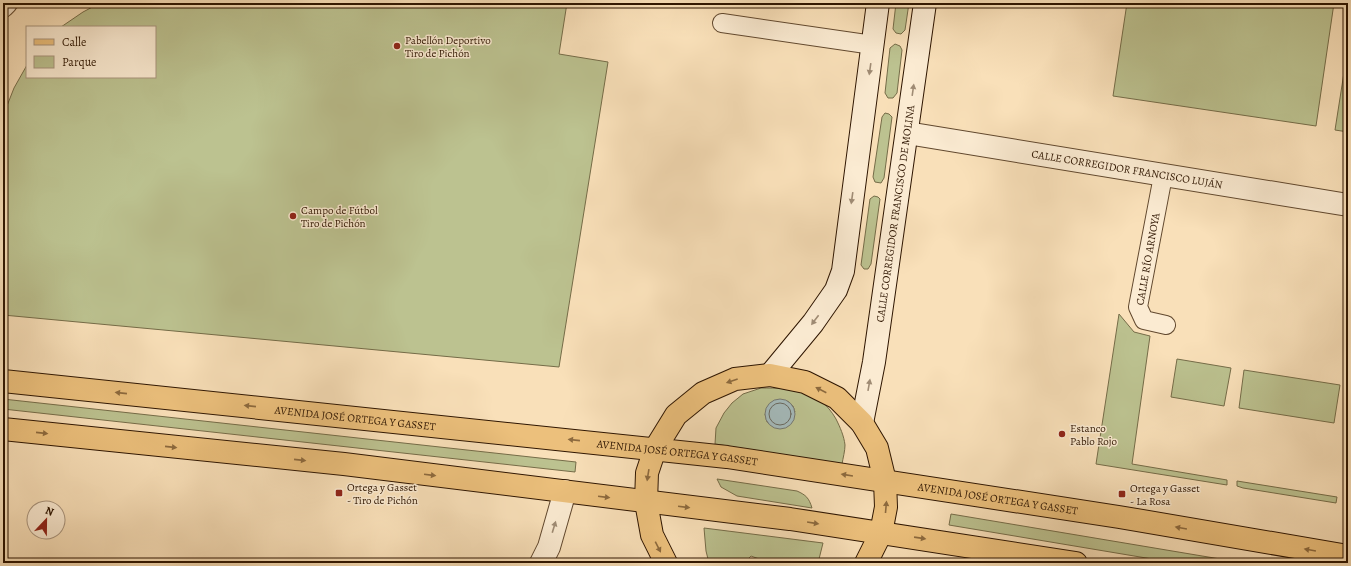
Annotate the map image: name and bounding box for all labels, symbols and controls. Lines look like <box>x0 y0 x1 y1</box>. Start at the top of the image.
legend <box>26 26 156 78</box>
place label: Pabellón Deportivo Tiro de Pichón <box>405 33 491 61</box>
text: Calle <box>62 34 86 50</box>
marker: Pabellón Deportivo Tiro de Pichón <box>392 41 402 51</box>
text: Parque <box>62 54 97 70</box>
one-way arrow <box>867 63 873 76</box>
one-way arrow <box>910 84 916 96</box>
street label: CALLE CORREGIDOR FRANCISCO DE MOLINA <box>872 103 918 323</box>
street label: CALLE CORREGIDOR FRANCISCO LUJÁN <box>1030 146 1224 192</box>
one-way arrow <box>849 192 856 204</box>
place label: Campo de Fútbol Tiro de Pichón <box>301 203 378 231</box>
marker: Campo de Fútbol Tiro de Pichón <box>288 211 298 221</box>
street label: CALLE RÍO ARNOYA <box>1132 211 1164 306</box>
one-way arrow <box>811 314 819 325</box>
one-way arrow <box>725 378 737 384</box>
one-way arrow <box>866 378 872 391</box>
one-way arrow <box>816 387 827 393</box>
one-way arrow <box>115 390 127 396</box>
street label: AVENIDA JOSÉ ORTEGA Y GASSET <box>273 402 436 434</box>
one-way arrow <box>244 403 256 410</box>
place label: Estanco Pablo Rojo <box>1070 421 1118 449</box>
marker: Estanco Pablo Rojo <box>1057 429 1067 439</box>
one-way arrow <box>36 430 48 437</box>
street label: AVENIDA JOSÉ ORTEGA Y GASSET <box>595 436 759 469</box>
one-way arrow <box>568 437 580 443</box>
one-way arrow <box>165 443 177 450</box>
one-way arrow <box>294 457 306 463</box>
one-way arrow <box>645 469 651 481</box>
one-way arrow <box>424 472 436 478</box>
one-way arrow <box>841 472 853 478</box>
street label: AVENIDA JOSÉ ORTEGA Y GASSET <box>916 479 1079 518</box>
place label: Ortega y Gasset - Tiro de Pichón <box>347 480 418 508</box>
place label: Ortega y Gasset - La Rosa <box>1130 481 1200 509</box>
marker: Ortega y Gasset - Tiro de Pichón <box>334 488 344 498</box>
marker: Ortega y Gasset - La Rosa <box>1117 489 1127 499</box>
one-way arrow <box>598 494 610 500</box>
north arrow <box>26 500 66 540</box>
one-way arrow <box>882 501 889 513</box>
text: N <box>43 503 56 520</box>
one-way arrow <box>678 503 690 510</box>
one-way arrow <box>807 520 819 526</box>
one-way arrow <box>551 521 557 533</box>
one-way arrow <box>1175 524 1188 530</box>
one-way arrow <box>914 535 926 541</box>
one-way arrow <box>655 541 661 552</box>
one-way arrow <box>1303 547 1316 553</box>

